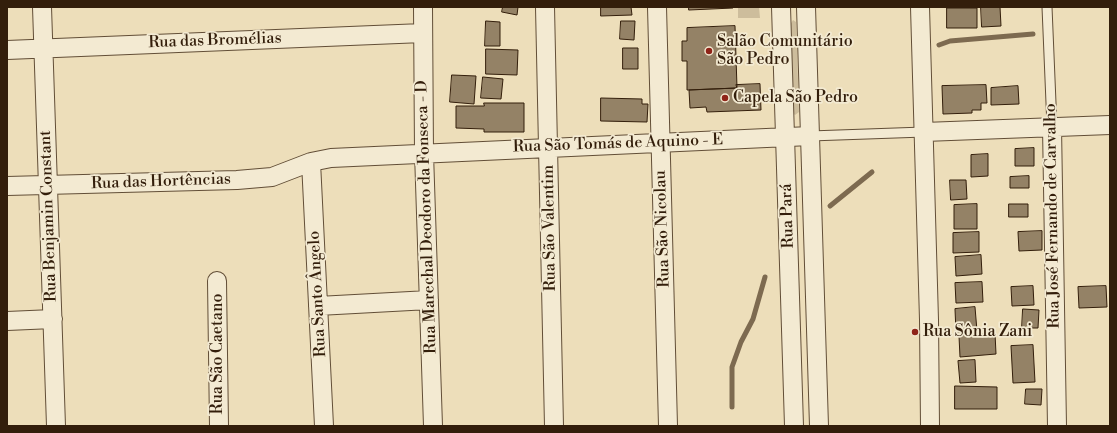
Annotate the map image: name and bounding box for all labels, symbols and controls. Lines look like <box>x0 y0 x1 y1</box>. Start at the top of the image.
street label: Rua das Bromélias <box>148 29 282 53</box>
place label: Salão Comunitário São Pedro <box>717 32 853 70</box>
marker: Salão Comunitário São Pedro <box>704 46 714 56</box>
street label: Rua Marechal Deodoro da Fonseca - D <box>413 80 441 354</box>
place label: Capela São Pedro <box>733 88 858 108</box>
marker: Capela São Pedro <box>720 93 730 103</box>
street label: Rua José Fernando de Carvalho <box>1041 103 1065 329</box>
street label: Rua Benjamin Constant <box>36 130 62 302</box>
street label: Rua São Tomás de Aquino - E <box>513 131 723 157</box>
street label: Rua São Valentim <box>539 165 561 291</box>
street label: Rua das Hortências <box>91 170 231 194</box>
street label: Rua São Nicolau <box>651 170 675 288</box>
street label: Rua Pará <box>777 183 799 249</box>
street label: Rua Santo Ângelo <box>305 230 331 358</box>
street label: Rua São Caetano <box>208 294 228 414</box>
place label: Rua Sônia Zani <box>923 322 1032 342</box>
marker: Rua Sônia Zani <box>910 327 920 337</box>

